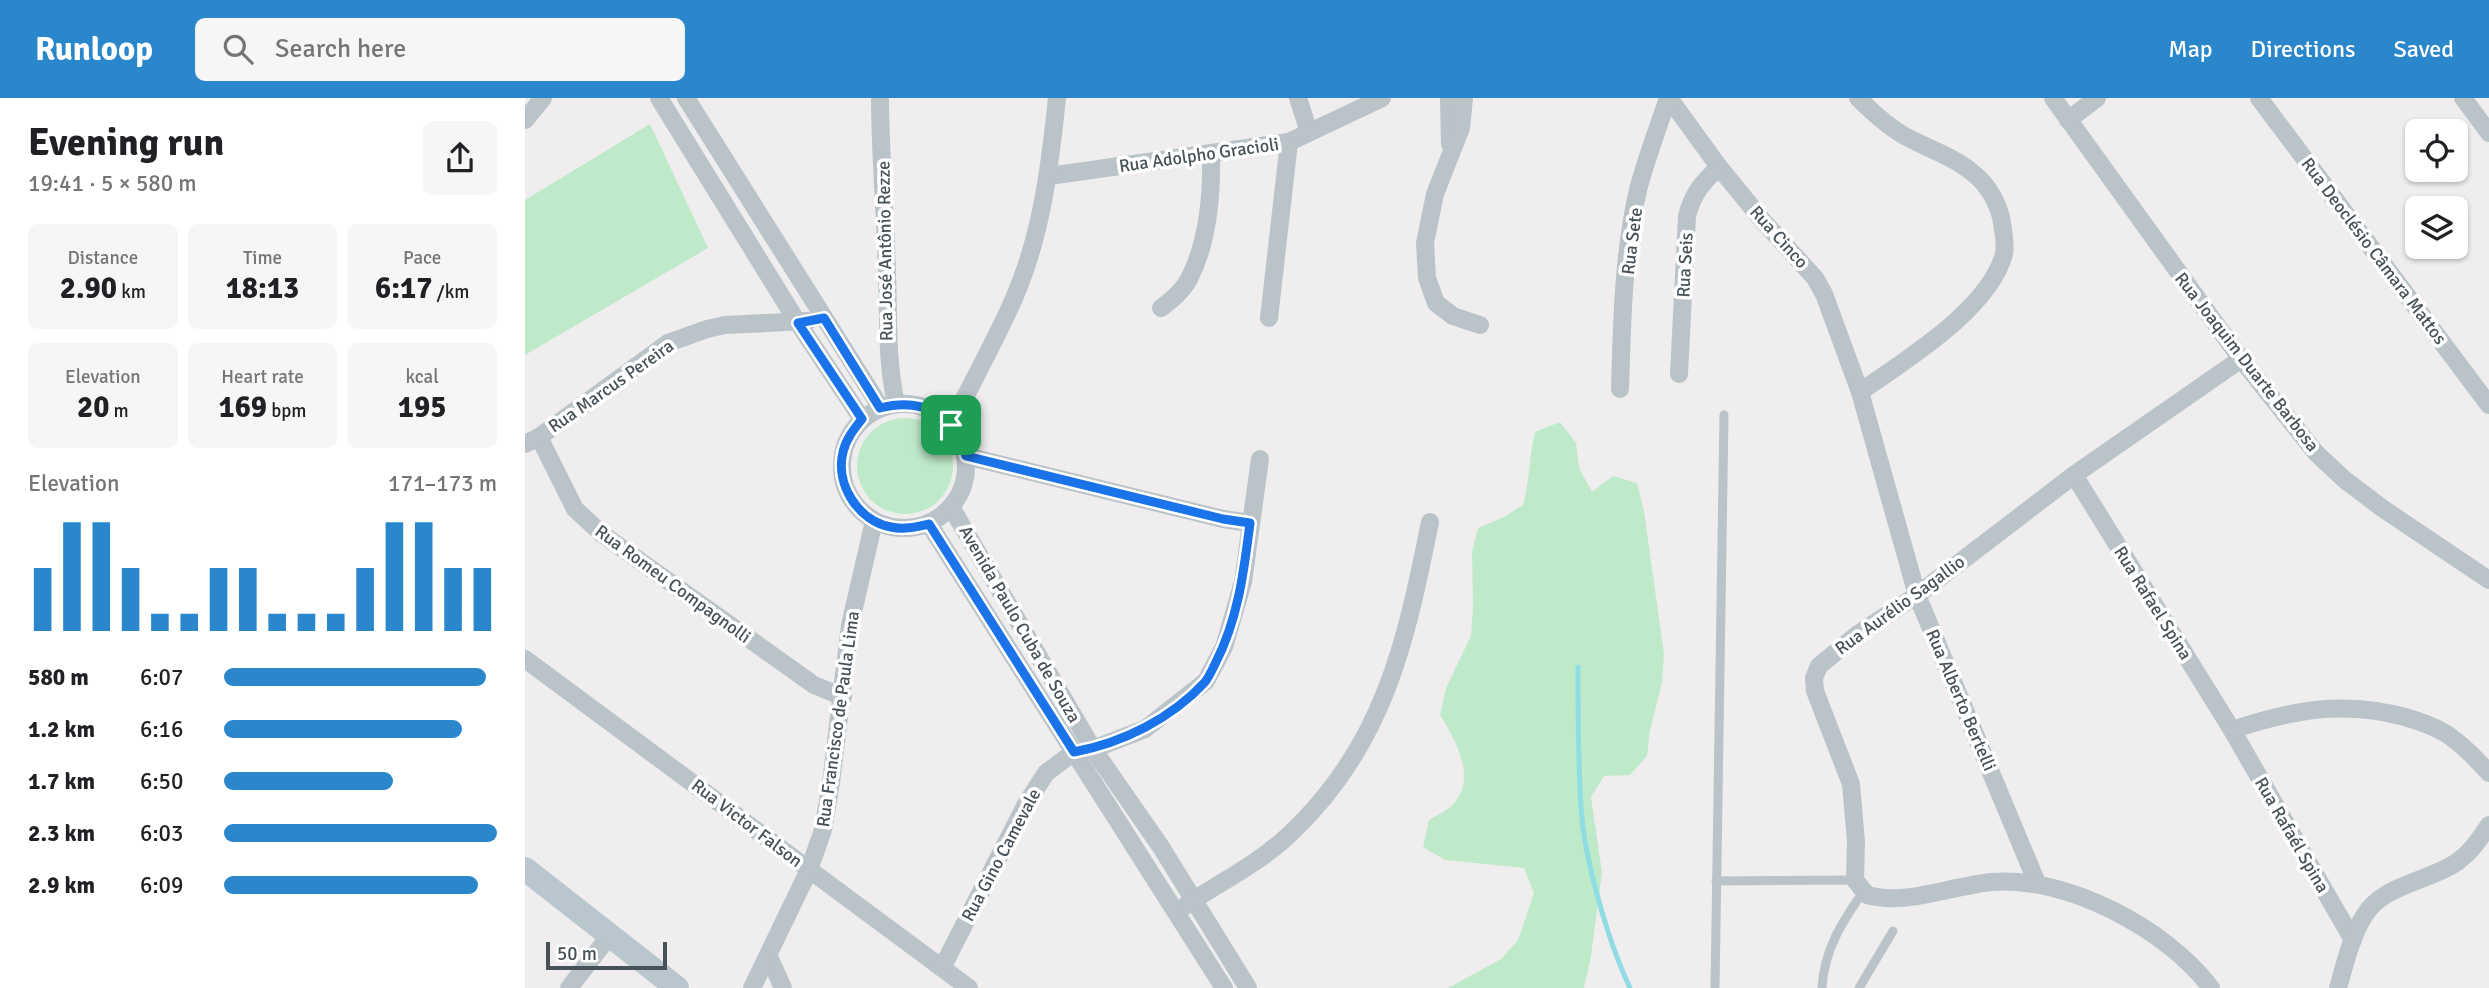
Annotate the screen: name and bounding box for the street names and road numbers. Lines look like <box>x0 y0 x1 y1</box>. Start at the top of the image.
street label: Rua Adolpho Gracioli <box>1118 133 1280 177</box>
street label: Rua Deoclésio Câmara Mattos <box>2297 153 2452 349</box>
street label: Rua José Antônio Rezze <box>872 161 898 341</box>
street label: Rua Cinco <box>1745 201 1813 273</box>
street label: Rua Sete <box>1617 206 1647 276</box>
street label: Rua Seis <box>1672 232 1698 298</box>
street label: Rua Joaquim Duarte Barbosa <box>2170 268 2324 456</box>
street label: Rua Marcus Pereira <box>544 335 678 437</box>
street label: Rua Romeu Compagnolli <box>591 520 755 648</box>
street label: Avenida Paulo Cuba de Souza <box>954 521 1086 727</box>
street label: Rua Rafael Spina <box>2109 542 2197 664</box>
street label: Rua Aurélio Sagallio <box>1831 551 1969 659</box>
street label: Rua Francisco de Paula Lima <box>812 610 864 828</box>
street label: Rua Alberto Bertelli <box>1921 626 2001 774</box>
street label: Rua Rafaél Spina <box>2250 773 2334 897</box>
street label: Rua Victor Falson <box>687 774 807 872</box>
street label: Rua Gino Camevale <box>957 785 1045 925</box>

